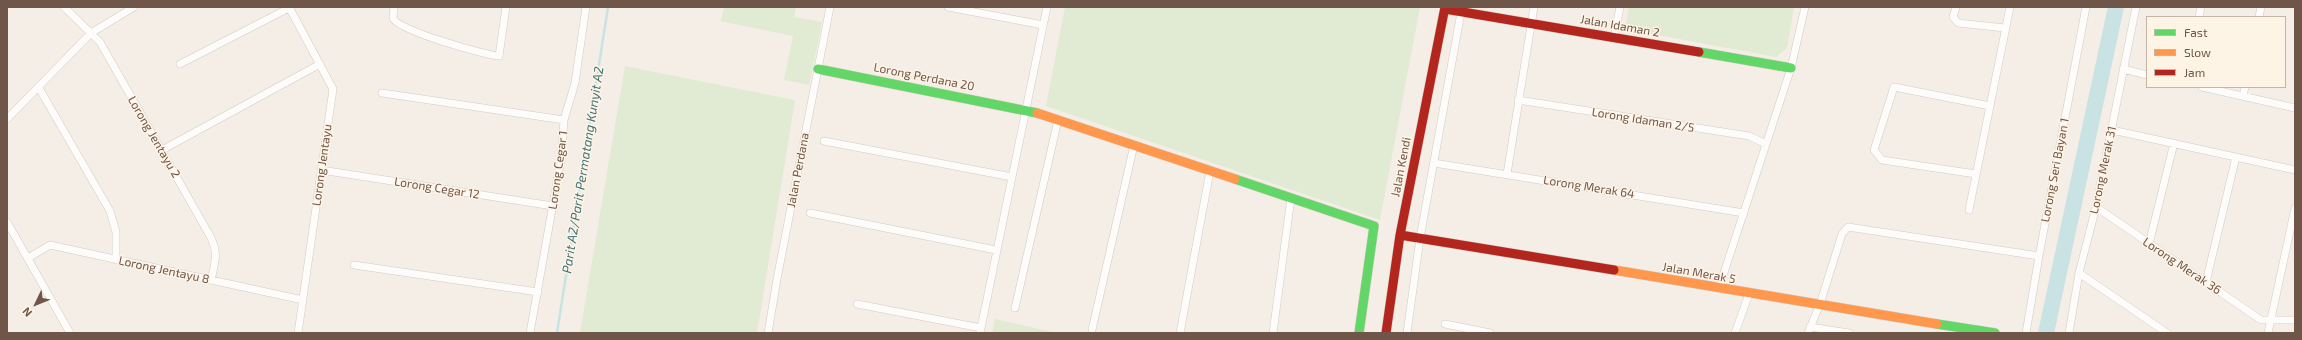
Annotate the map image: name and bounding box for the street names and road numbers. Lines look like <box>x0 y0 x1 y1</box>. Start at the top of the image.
street label: Jalan Idaman 2 <box>1579 12 1661 40</box>
street label: Lorong Perdana 20 <box>872 60 976 94</box>
street label: Lorong Jentayu 2 <box>125 94 183 180</box>
street label: Lorong Idaman 2/5 <box>1591 105 1695 135</box>
street label: Lorong Seri Bayan 1 <box>2038 117 2072 223</box>
street label: Lorong Jentayu <box>309 123 335 207</box>
street label: Lorong Merak 31 <box>2087 125 2119 215</box>
street label: Lorong Cegar 1 <box>545 130 571 210</box>
street label: Jalan Perdana <box>784 132 812 208</box>
street label: Jalan Kendi <box>1388 136 1414 198</box>
street label: Lorong Merak 64 <box>1542 173 1636 201</box>
street label: Lorong Cegar 12 <box>393 174 481 202</box>
street label: Lorong Merak 36 <box>2140 234 2224 298</box>
street label: Lorong Jentayu 8 <box>117 253 211 287</box>
street label: Jalan Merak 5 <box>1661 259 1737 287</box>

